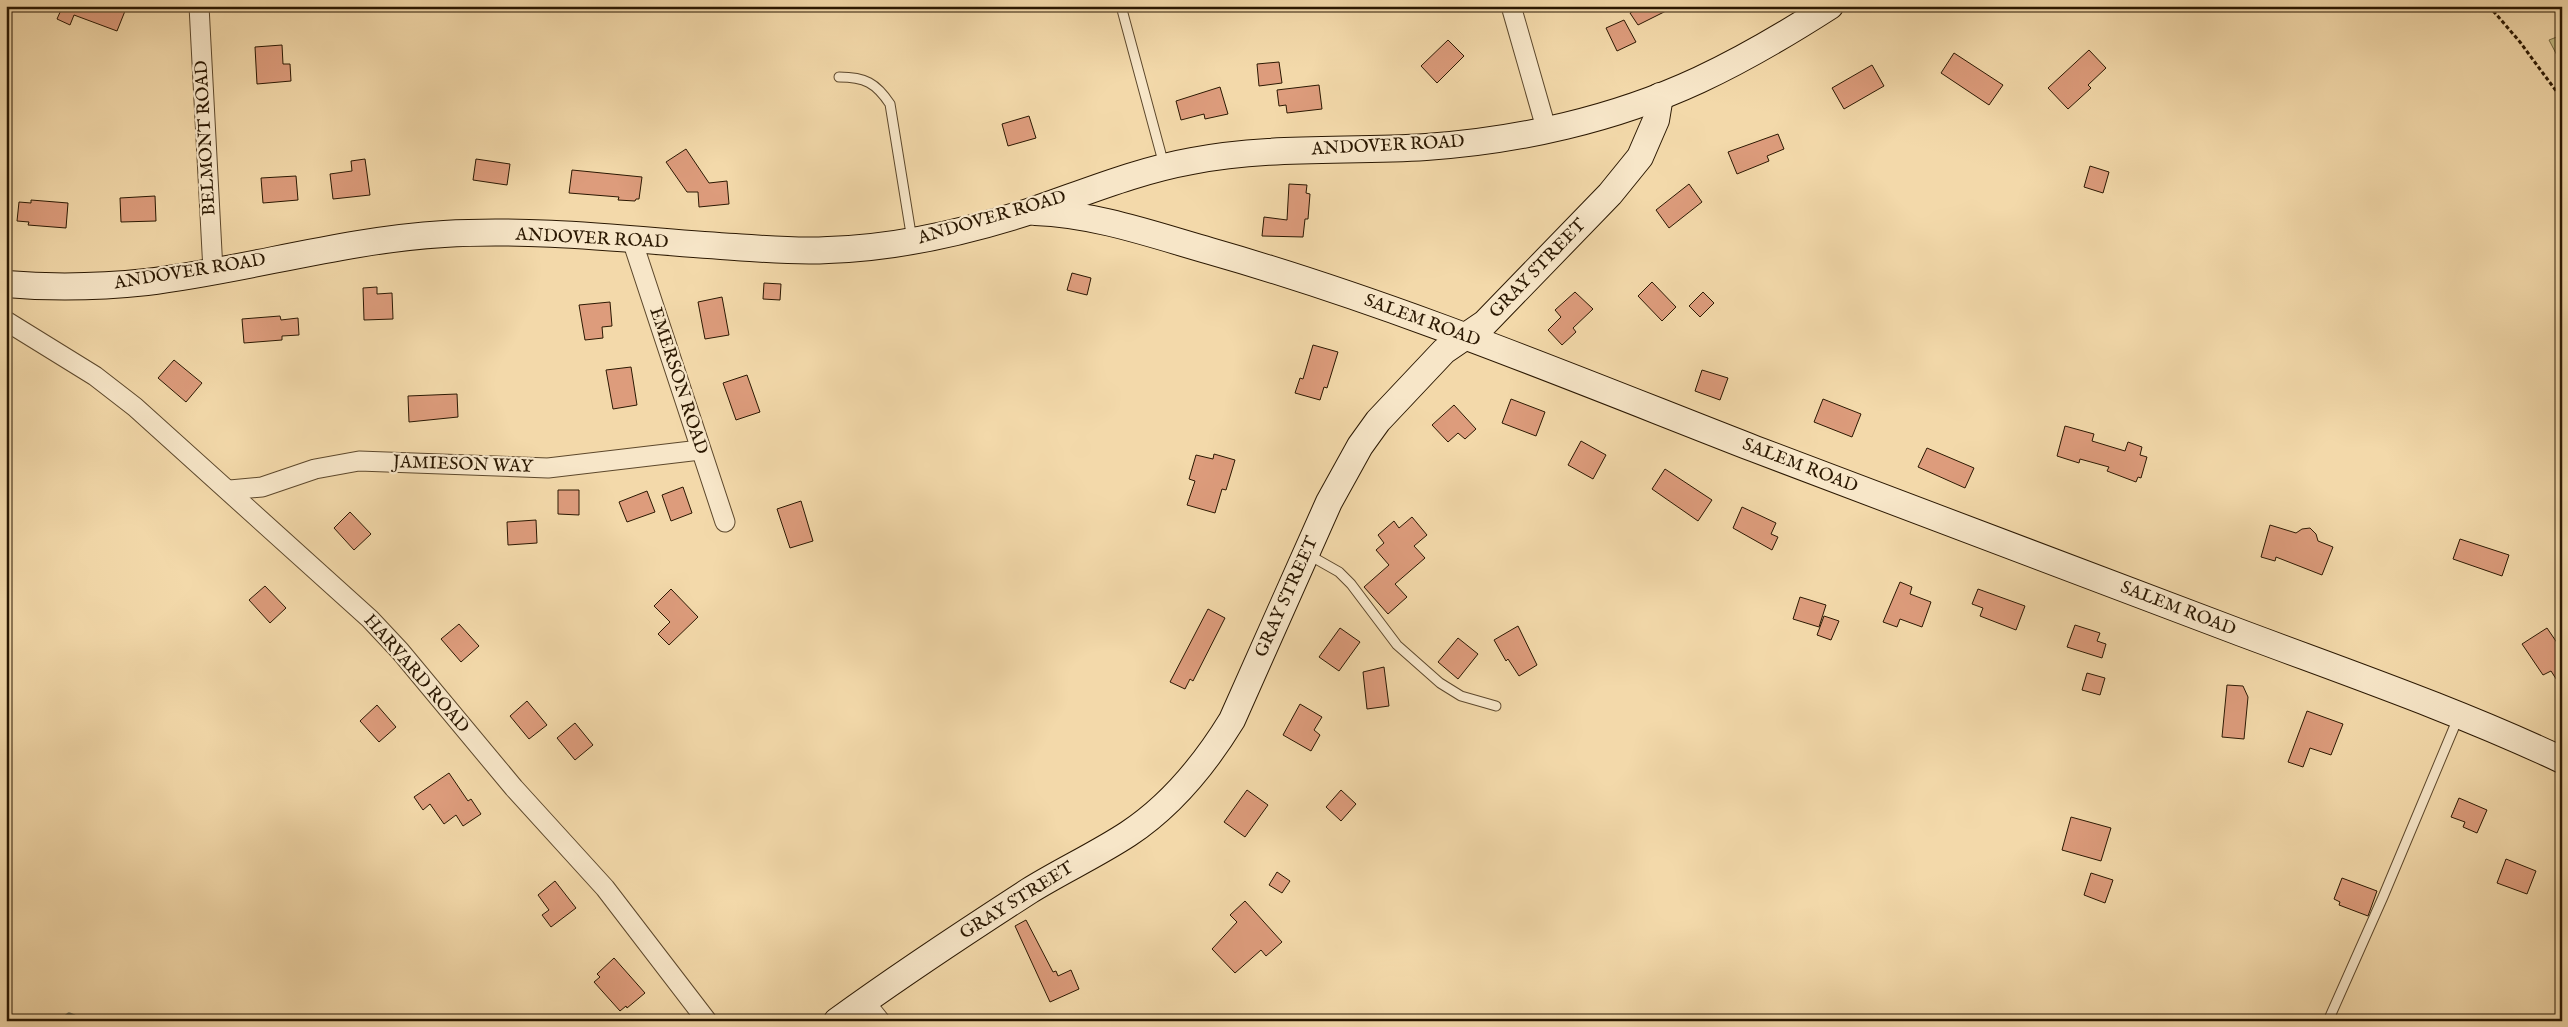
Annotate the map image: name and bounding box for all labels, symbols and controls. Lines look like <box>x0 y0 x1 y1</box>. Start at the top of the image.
street label: BELMONT ROAD <box>190 60 222 216</box>
street label: ANDOVER ROAD <box>1310 131 1465 162</box>
street label: ANDOVER ROAD <box>914 186 1069 250</box>
street label: GRAY STREET <box>1485 214 1591 324</box>
street label: ANDOVER ROAD <box>514 223 669 254</box>
street label: ANDOVER ROAD <box>112 249 267 295</box>
street label: SALEM ROAD <box>1361 289 1483 353</box>
street label: EMERSON ROAD <box>643 305 713 457</box>
street label: SALEM ROAD <box>1739 433 1861 499</box>
street label: JAMIESON WAY <box>391 451 534 479</box>
street label: GRAY STREET <box>1250 533 1324 661</box>
street label: SALEM ROAD <box>2117 576 2239 642</box>
street label: HARVARD ROAD <box>358 610 474 738</box>
street label: GRAY STREET <box>956 857 1078 945</box>

